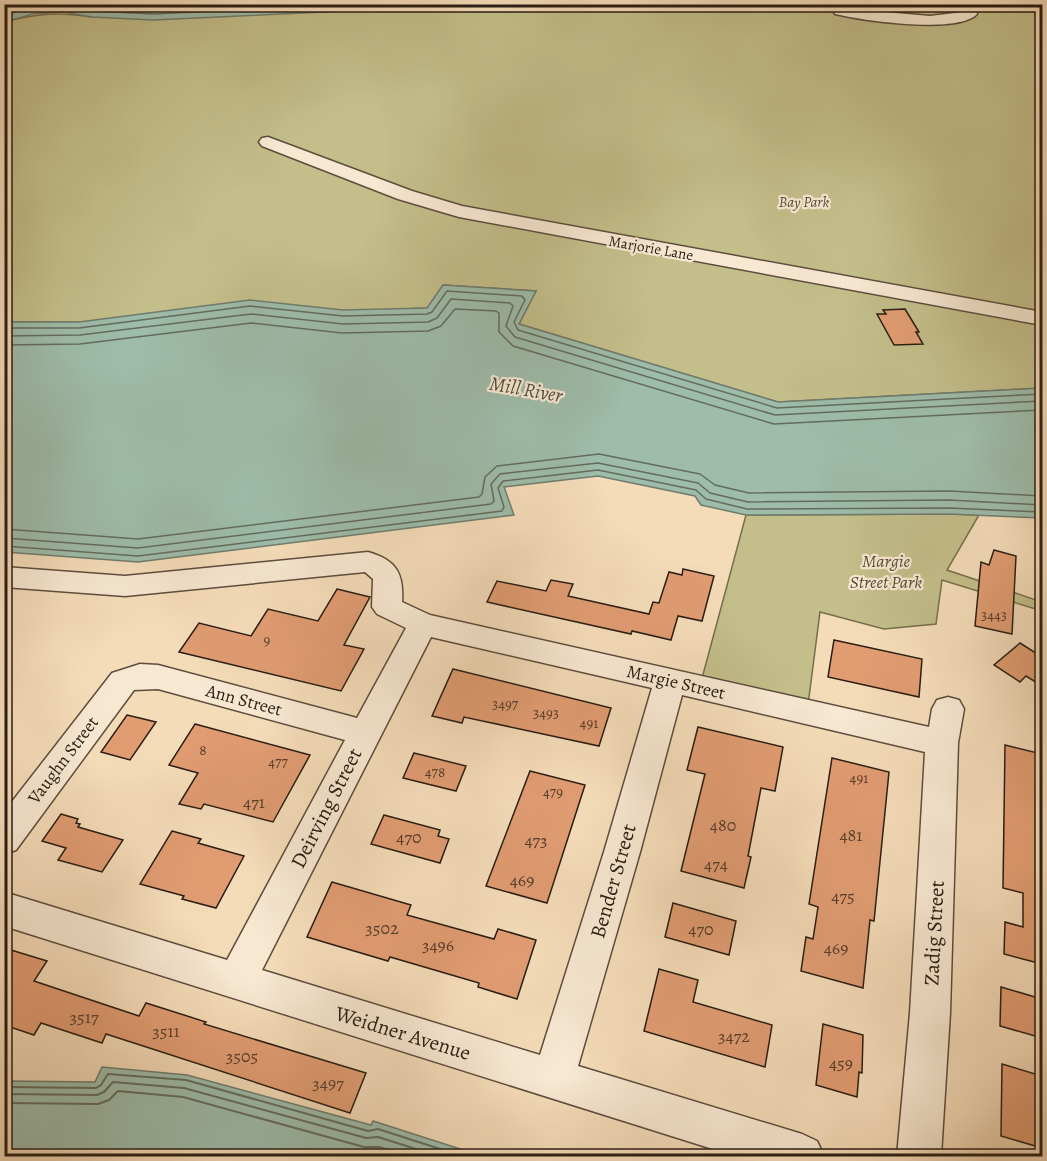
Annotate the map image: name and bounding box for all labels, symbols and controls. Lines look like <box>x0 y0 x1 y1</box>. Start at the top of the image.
park label: Bay Park <box>779 192 830 212</box>
street label: Marjorie Lane <box>607 231 695 265</box>
water label: Mill River <box>487 370 566 409</box>
park label: Margie Street Park <box>850 549 922 594</box>
house number: 3443 <box>981 605 1007 625</box>
house number: 9 <box>264 630 271 650</box>
street label: Margie Street <box>624 659 728 705</box>
street label: Ann Street <box>202 678 285 722</box>
house number: 3497 <box>492 694 519 714</box>
house number: 3493 <box>533 703 559 723</box>
street label: Vaughn Street <box>22 711 104 810</box>
house number: 491 <box>580 713 598 733</box>
house number: 8 <box>199 740 207 760</box>
street label: Deirving Street <box>284 743 368 873</box>
house number: 477 <box>268 752 288 772</box>
house number: 478 <box>425 762 445 782</box>
house number: 491 <box>850 768 868 788</box>
house number: 479 <box>543 782 563 802</box>
house number: 471 <box>243 790 265 814</box>
house number: 480 <box>710 813 736 837</box>
street label: Bender Street <box>583 820 643 941</box>
house number: 481 <box>839 823 863 847</box>
house number: 470 <box>396 825 422 849</box>
house number: 473 <box>524 828 548 852</box>
house number: 474 <box>704 852 728 876</box>
house number: 469 <box>510 868 534 892</box>
street label: Zadig Street <box>917 880 951 986</box>
house number: 475 <box>831 884 855 908</box>
house number: 3502 <box>365 916 399 940</box>
house number: 470 <box>688 917 714 941</box>
house number: 3496 <box>422 933 454 957</box>
house number: 469 <box>824 936 848 960</box>
street label: Weidner Avenue <box>331 999 474 1067</box>
house number: 3517 <box>70 1005 99 1029</box>
house number: 3511 <box>152 1019 180 1043</box>
house number: 3472 <box>718 1024 750 1048</box>
house number: 3505 <box>226 1044 258 1068</box>
house number: 459 <box>829 1051 853 1075</box>
house number: 3497 <box>312 1071 344 1095</box>

